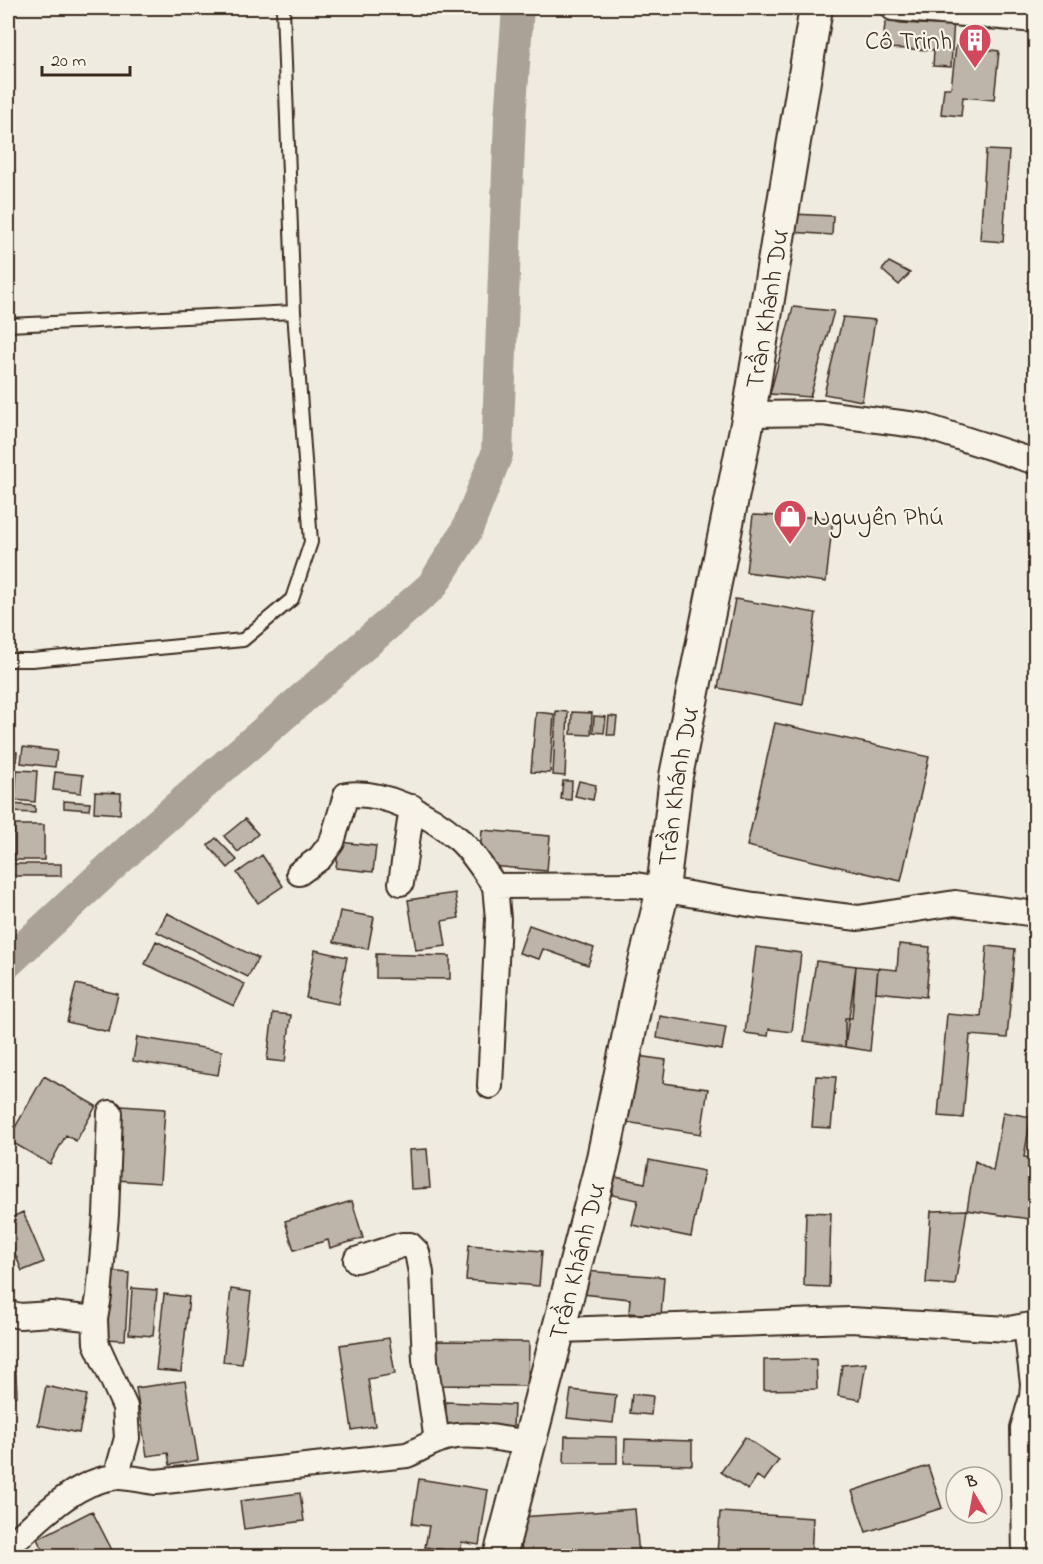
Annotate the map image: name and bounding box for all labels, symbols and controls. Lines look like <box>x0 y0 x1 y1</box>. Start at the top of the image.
building icon: Cô Trinh <box>957 22 993 69</box>
place label: Cô Trinh <box>865 24 952 62</box>
scale bar <box>42 39 130 77</box>
text: 20 m <box>51 49 86 75</box>
street label: Trần Khánh Dư <box>737 227 801 392</box>
shop icon: Nguyên Phú <box>772 498 808 545</box>
place label: Nguyên Phú <box>813 500 944 538</box>
street label: Trần Khánh Dư <box>650 705 711 868</box>
street label: Trần Khánh Dư <box>541 1180 618 1345</box>
north arrow <box>944 1465 1004 1525</box>
text: B <box>963 1469 979 1495</box>

